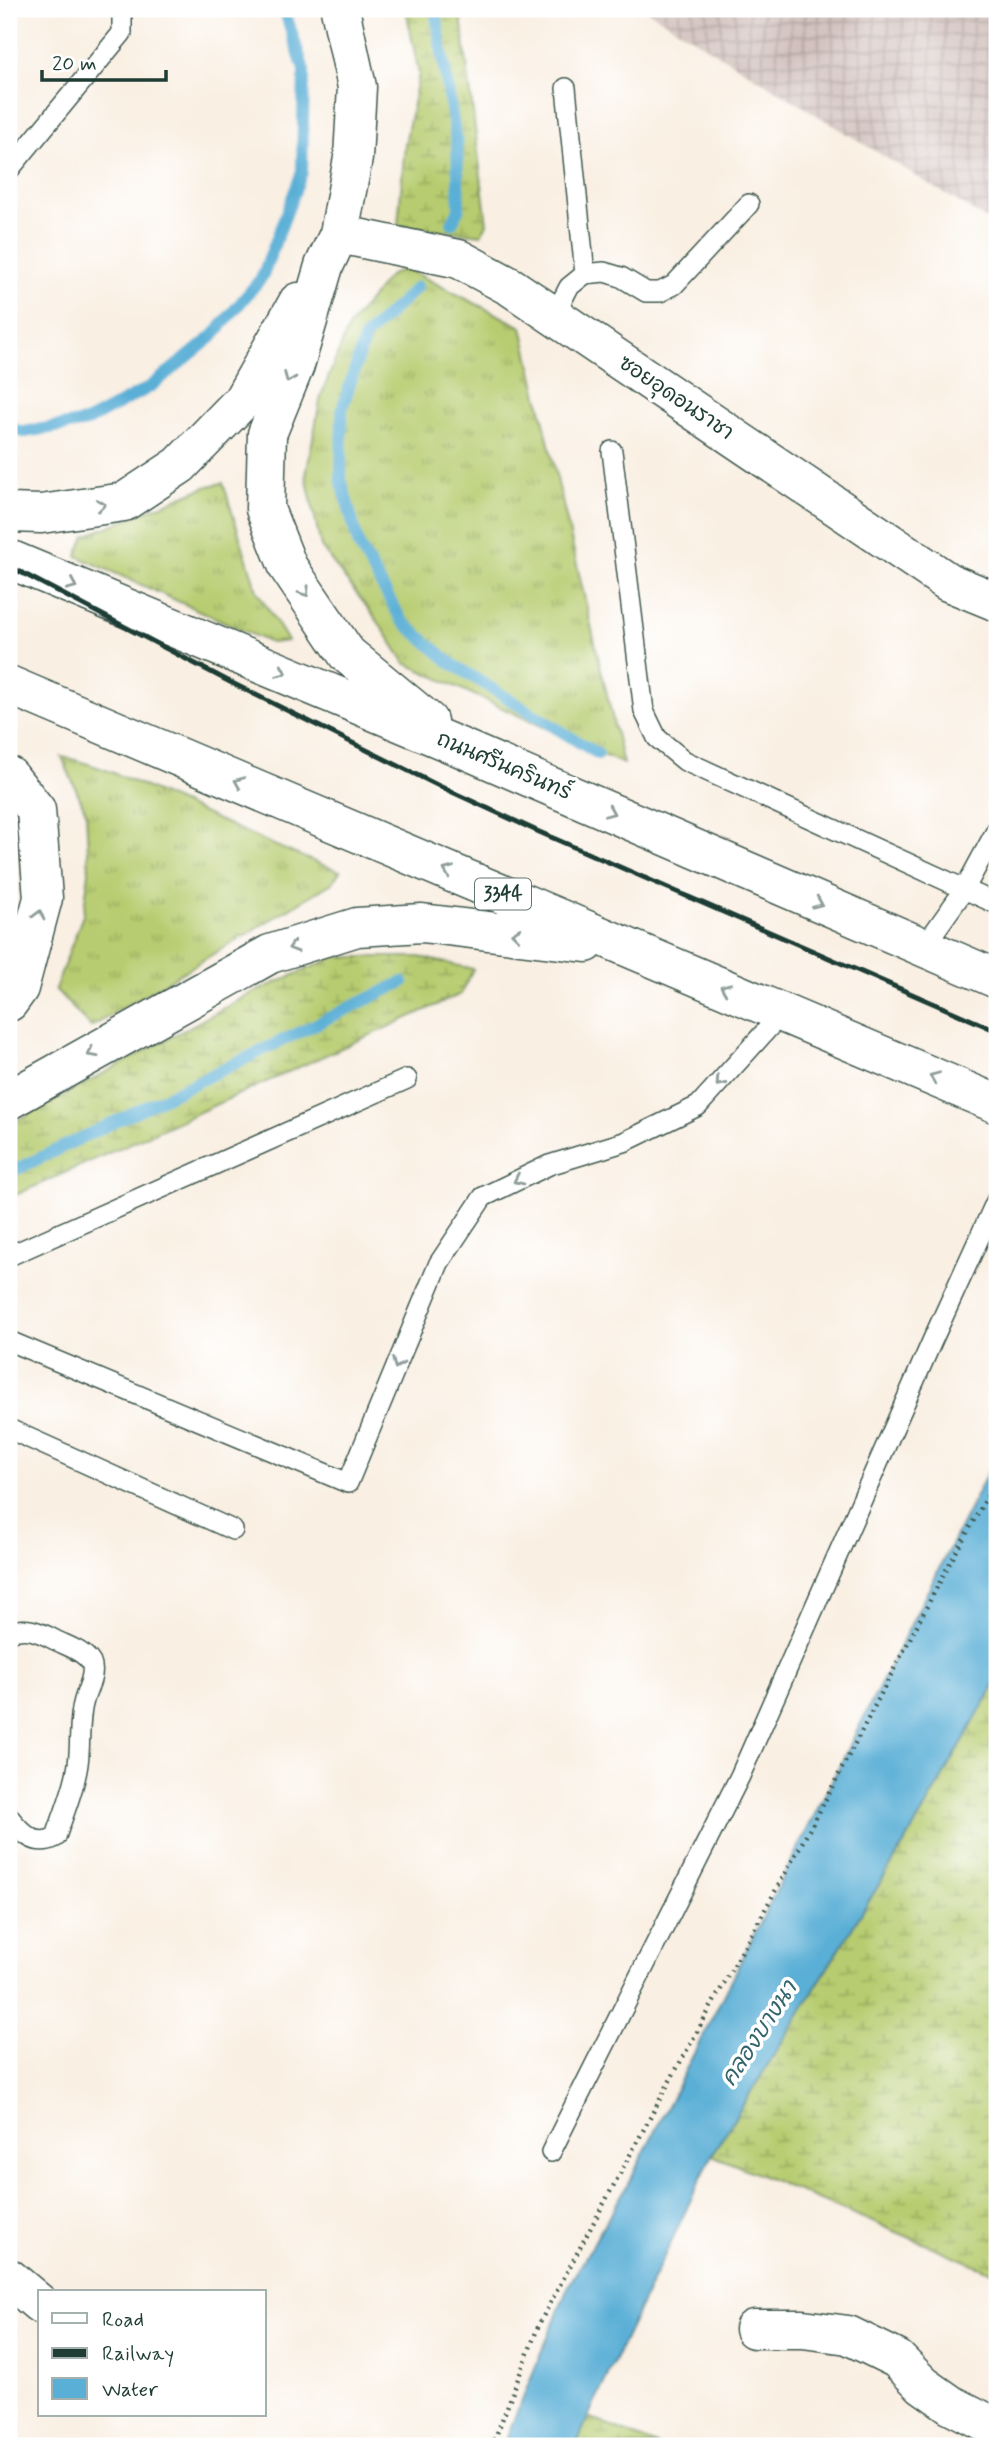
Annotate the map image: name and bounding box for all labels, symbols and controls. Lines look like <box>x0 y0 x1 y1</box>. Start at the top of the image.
scale bar <box>42 38 166 82</box>
text: 20 m <box>52 50 97 78</box>
street label: ซอยอุดอนราชา <box>613 349 739 448</box>
one-way arrow <box>284 372 298 384</box>
one-way arrow <box>95 498 107 513</box>
one-way arrow <box>64 577 77 591</box>
one-way arrow <box>297 584 309 597</box>
one-way arrow <box>275 664 287 678</box>
street label: ถนนศรีนครินทร์ <box>432 725 576 807</box>
one-way arrow <box>233 776 246 790</box>
one-way arrow <box>602 804 615 818</box>
one-way arrow <box>443 865 455 879</box>
road number: 3344 <box>475 878 531 909</box>
one-way arrow <box>812 894 824 908</box>
one-way arrow <box>30 910 45 922</box>
one-way arrow <box>511 927 522 942</box>
one-way arrow <box>287 938 299 953</box>
one-way arrow <box>720 983 732 997</box>
one-way arrow <box>87 1045 99 1058</box>
one-way arrow <box>929 1072 941 1086</box>
one-way arrow <box>716 1074 728 1087</box>
one-way arrow <box>513 1172 525 1186</box>
one-way arrow <box>392 1357 406 1369</box>
water label: คลองบางนา <box>715 1974 806 2092</box>
legend <box>38 2290 266 2416</box>
text: Road <box>102 2306 144 2334</box>
text: Railway <box>102 2340 174 2368</box>
text: Water <box>102 2376 158 2404</box>

